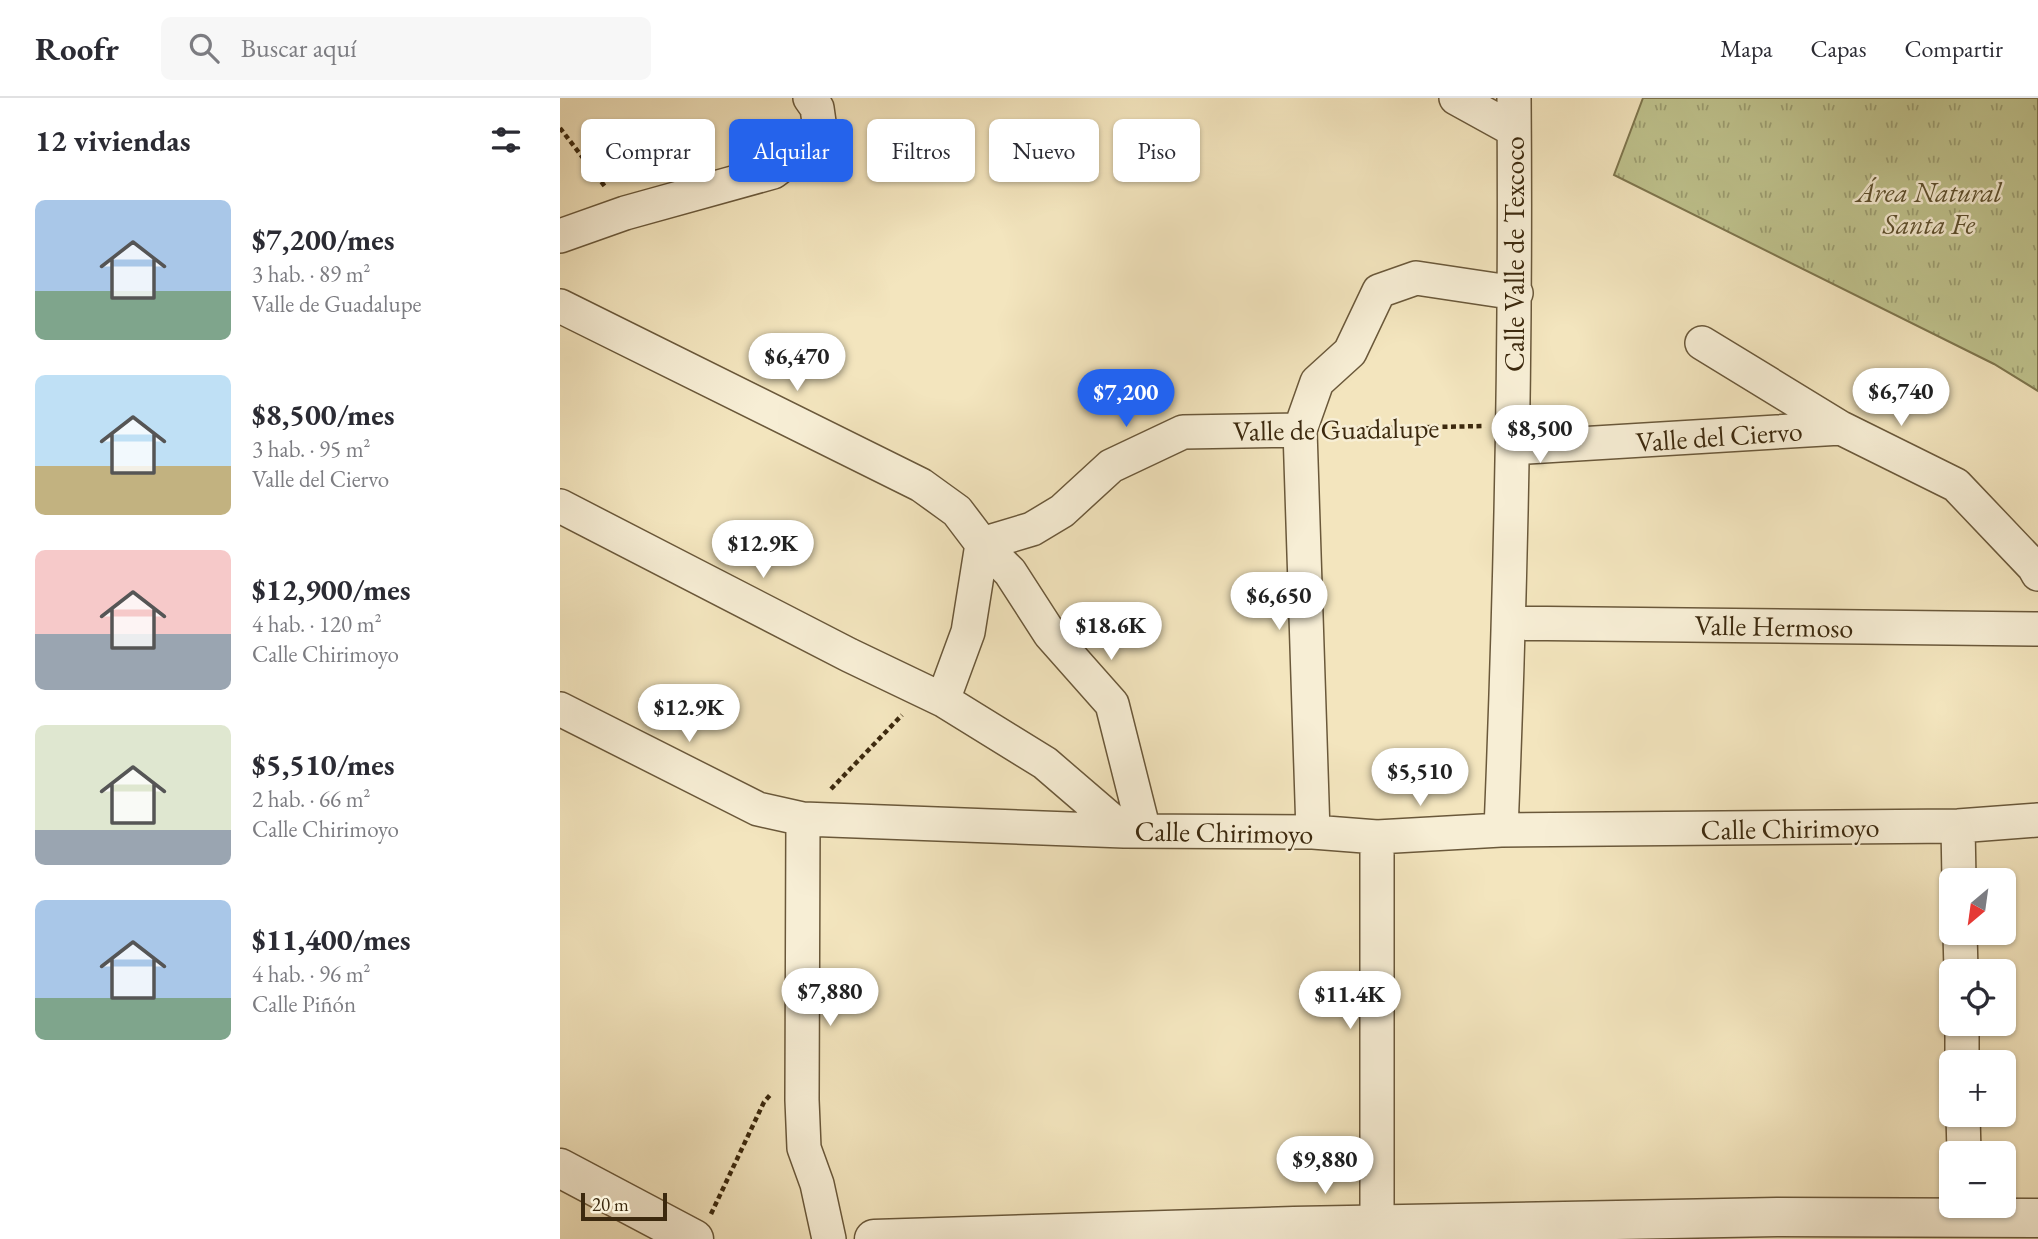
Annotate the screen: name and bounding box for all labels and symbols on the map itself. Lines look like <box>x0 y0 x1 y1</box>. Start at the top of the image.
street label: Calle Valle de Texcoco <box>1496 136 1532 372</box>
park label: Área Natural Santa Fe <box>1854 174 2003 242</box>
pin: $6,470 <box>740 334 854 393</box>
pin: $6,740 <box>1844 368 1958 428</box>
pin: $7,200 <box>1069 370 1183 429</box>
pin: $8,500 <box>1483 406 1597 465</box>
street label: Valle de Guadalupe <box>1232 409 1440 449</box>
street label: Valle del Ciervo <box>1634 412 1804 460</box>
pin: $12.9K <box>706 520 820 580</box>
pin: $6,650 <box>1222 573 1336 632</box>
pin: $18.6K <box>1054 602 1168 662</box>
street label: Valle Hermoso <box>1694 607 1854 645</box>
pin: $12.9K <box>632 684 746 744</box>
pin: $5,510 <box>1363 748 1477 808</box>
street label: Calle Chirimoyo <box>1700 808 1880 848</box>
street label: Calle Chirimoyo <box>1134 812 1314 852</box>
north arrow <box>1939 868 2016 945</box>
pin: $7,880 <box>773 968 887 1028</box>
pin: $11.4K <box>1293 972 1407 1031</box>
pin: $9,880 <box>1268 1136 1382 1196</box>
scale bar <box>581 1190 667 1222</box>

